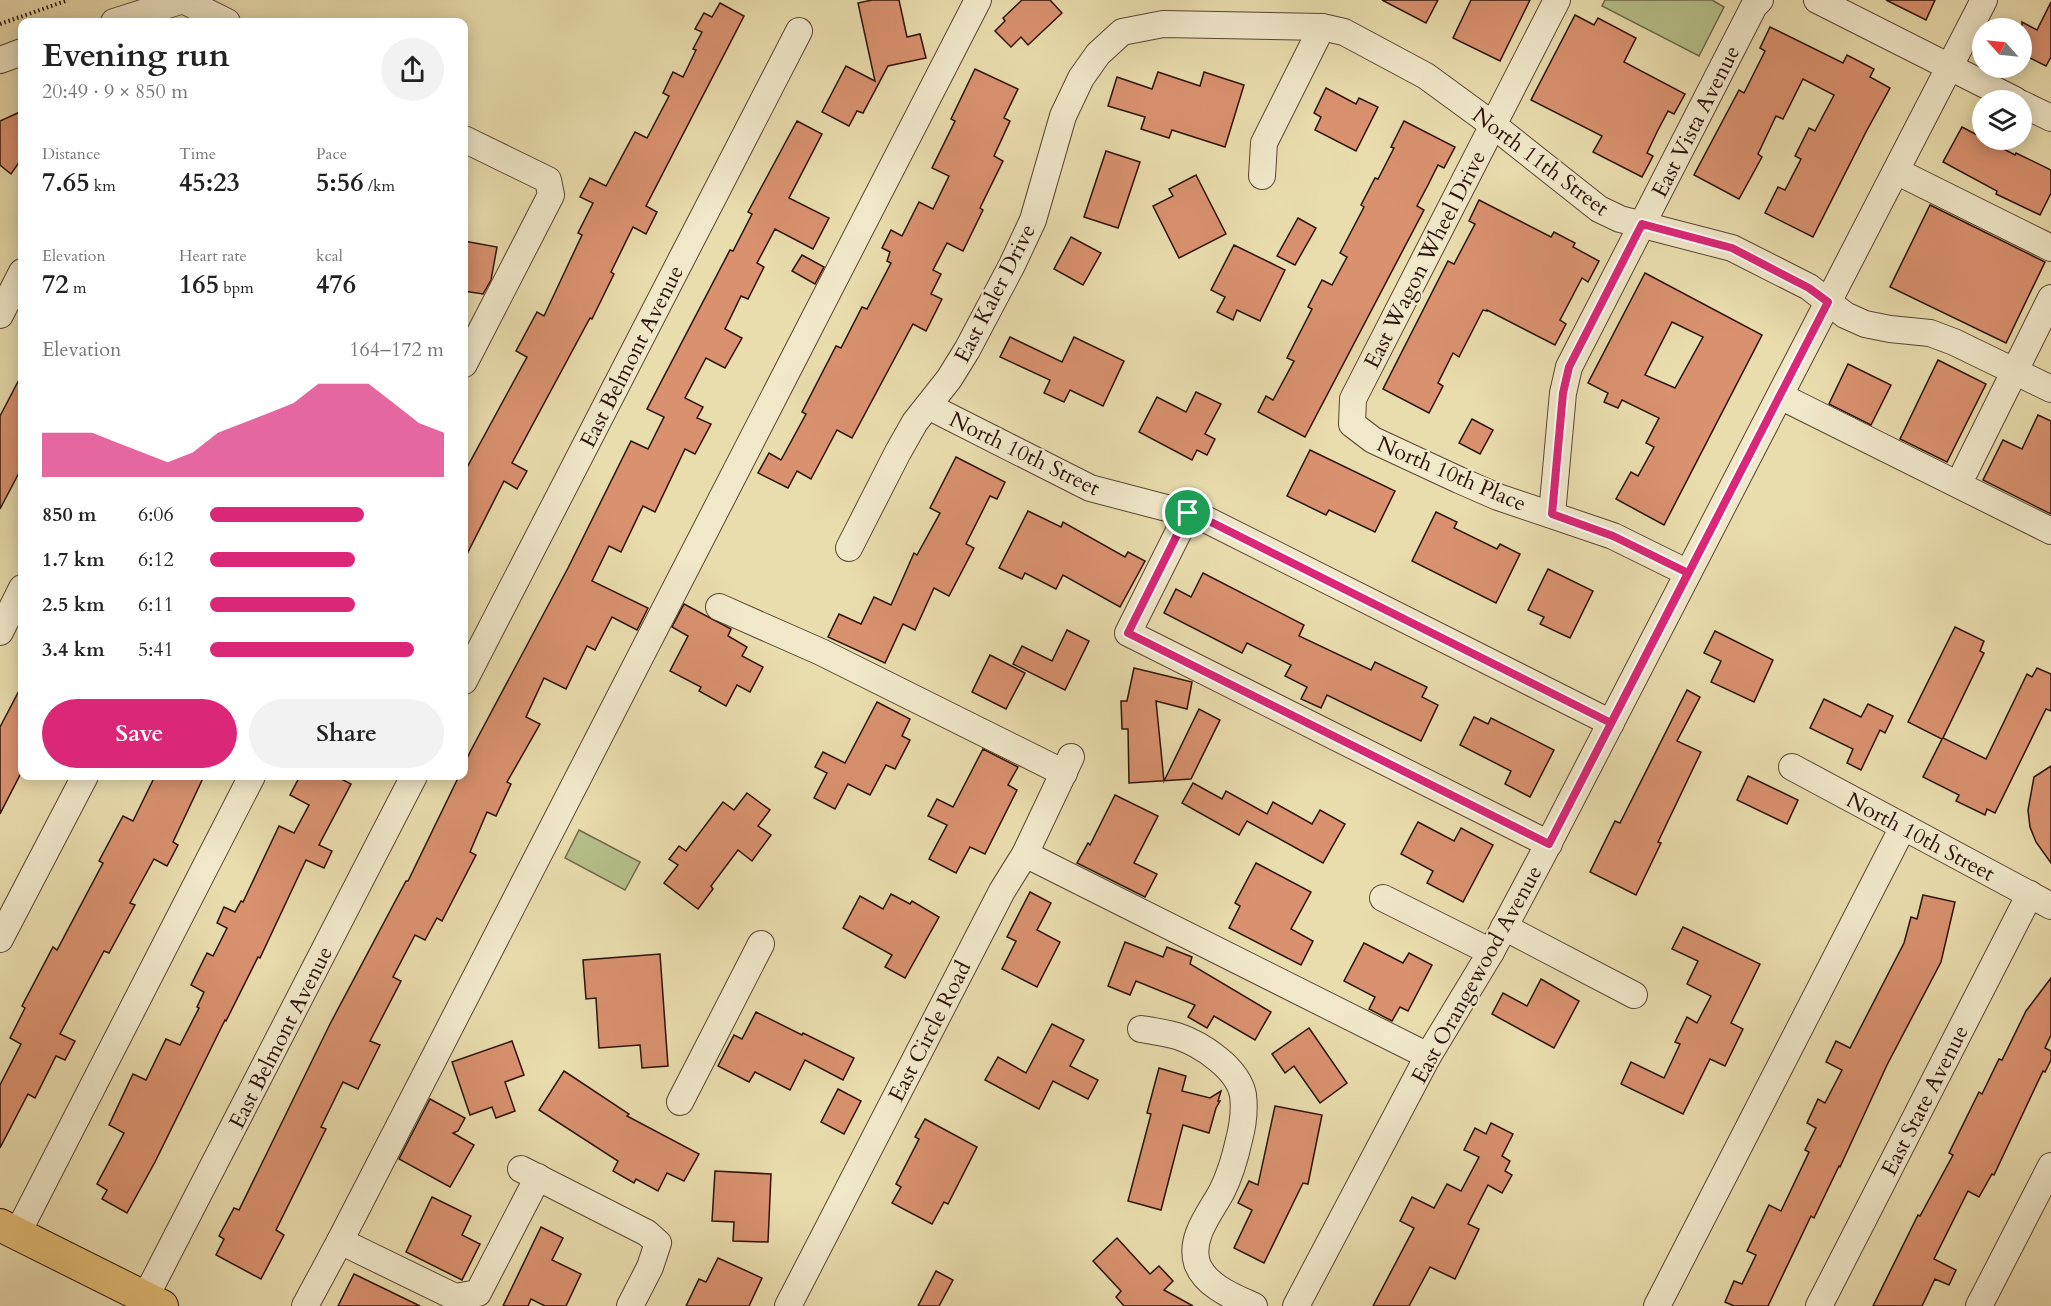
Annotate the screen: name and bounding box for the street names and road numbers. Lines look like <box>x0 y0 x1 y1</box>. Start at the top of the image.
street label: East Vista Avenue <box>1645 40 1747 203</box>
street label: North 11th Street <box>1466 100 1615 223</box>
street label: East Wagon Wheel Drive <box>1357 145 1493 374</box>
street label: East Kaler Drive <box>947 219 1043 368</box>
street label: East Belmont Avenue <box>573 260 691 453</box>
street label: North 10th Street <box>944 404 1105 503</box>
street label: North 10th Place <box>1372 429 1531 519</box>
street label: North 10th Street <box>1841 785 2000 889</box>
street label: East Orangewood Avenue <box>1404 860 1549 1089</box>
street label: East Belmont Avenue <box>222 941 340 1134</box>
street label: East Circle Road <box>882 956 978 1107</box>
street label: East State Avenue <box>1874 1020 1976 1181</box>

